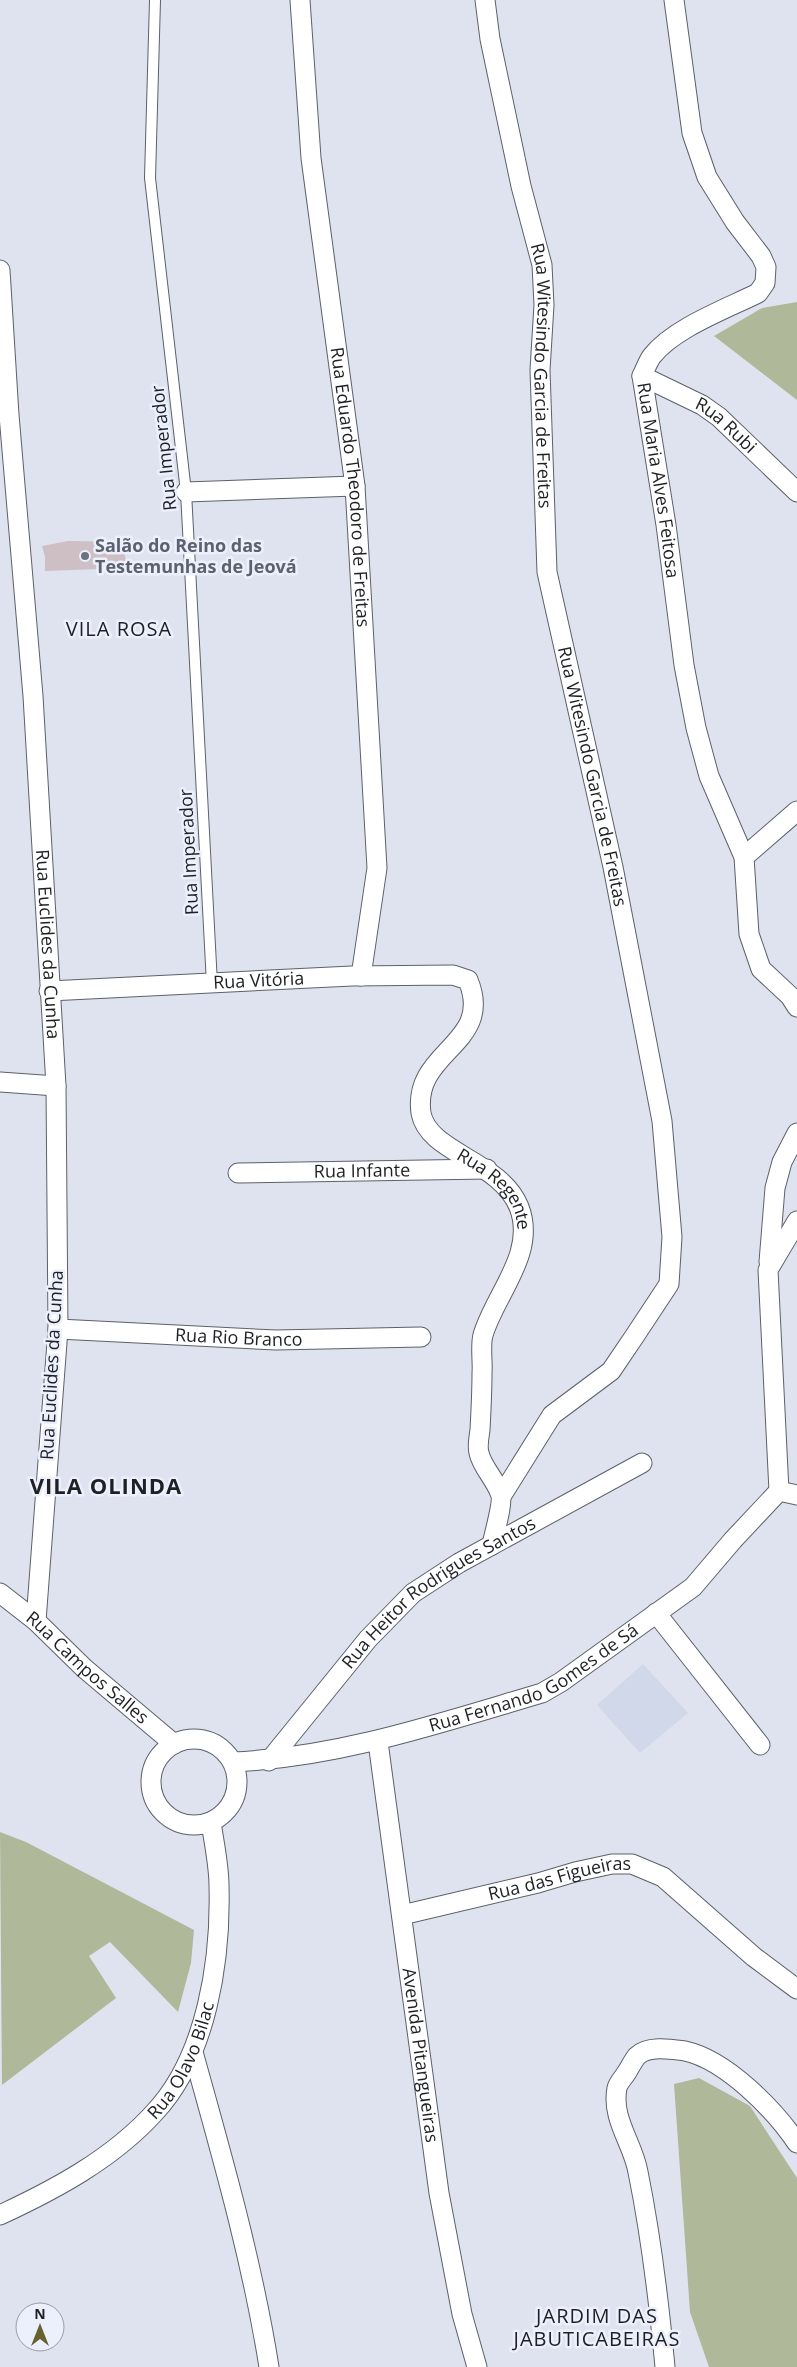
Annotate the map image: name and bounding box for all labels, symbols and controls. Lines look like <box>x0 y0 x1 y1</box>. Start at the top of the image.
street label: Rua Witesindo Garcia de Freitas <box>526 240 558 509</box>
street label: Rua Eduardo Theodoro de Freitas <box>325 345 376 628</box>
street label: Rua Maria Alves Feitosa <box>632 380 686 579</box>
street label: Rua Imperador <box>144 383 182 512</box>
street label: Rua Rubi <box>692 391 762 458</box>
place label: Salão do Reino das Testemunhas de Jeová <box>95 533 297 578</box>
marker: Salão do Reino das Testemunhas de Jeová <box>79 550 91 562</box>
district label: VILA ROSA <box>66 615 172 642</box>
street label: Rua Witesindo Garcia de Freitas <box>553 644 633 908</box>
street label: Rua Imperador <box>173 788 203 916</box>
street label: Rua Euclides da Cunha <box>31 849 66 1040</box>
street label: Rua Vitória <box>212 965 305 994</box>
street label: Rua Regente <box>453 1142 537 1231</box>
street label: Rua Infante <box>313 1157 410 1183</box>
street label: Rua Euclides da Cunha <box>34 1269 68 1461</box>
street label: Rua Rio Branco <box>175 1322 303 1351</box>
district label: VILA OLINDA <box>30 1470 182 1500</box>
street label: Rua Heitor Rodrigues Santos <box>336 1511 539 1673</box>
street label: Rua Campos Salles <box>22 1605 154 1729</box>
street label: Rua Fernando Gomes de Sá <box>426 1617 643 1737</box>
street label: Rua das Figueiras <box>485 1851 631 1905</box>
street label: Avenida Pitangueiras <box>398 1966 445 2144</box>
street label: Rua Olavo Bilac <box>141 1999 219 2124</box>
north arrow <box>15 2302 65 2352</box>
district label: JARDIM DAS JABUTICABEIRAS <box>512 2302 680 2352</box>
text: N <box>34 2304 46 2323</box>

